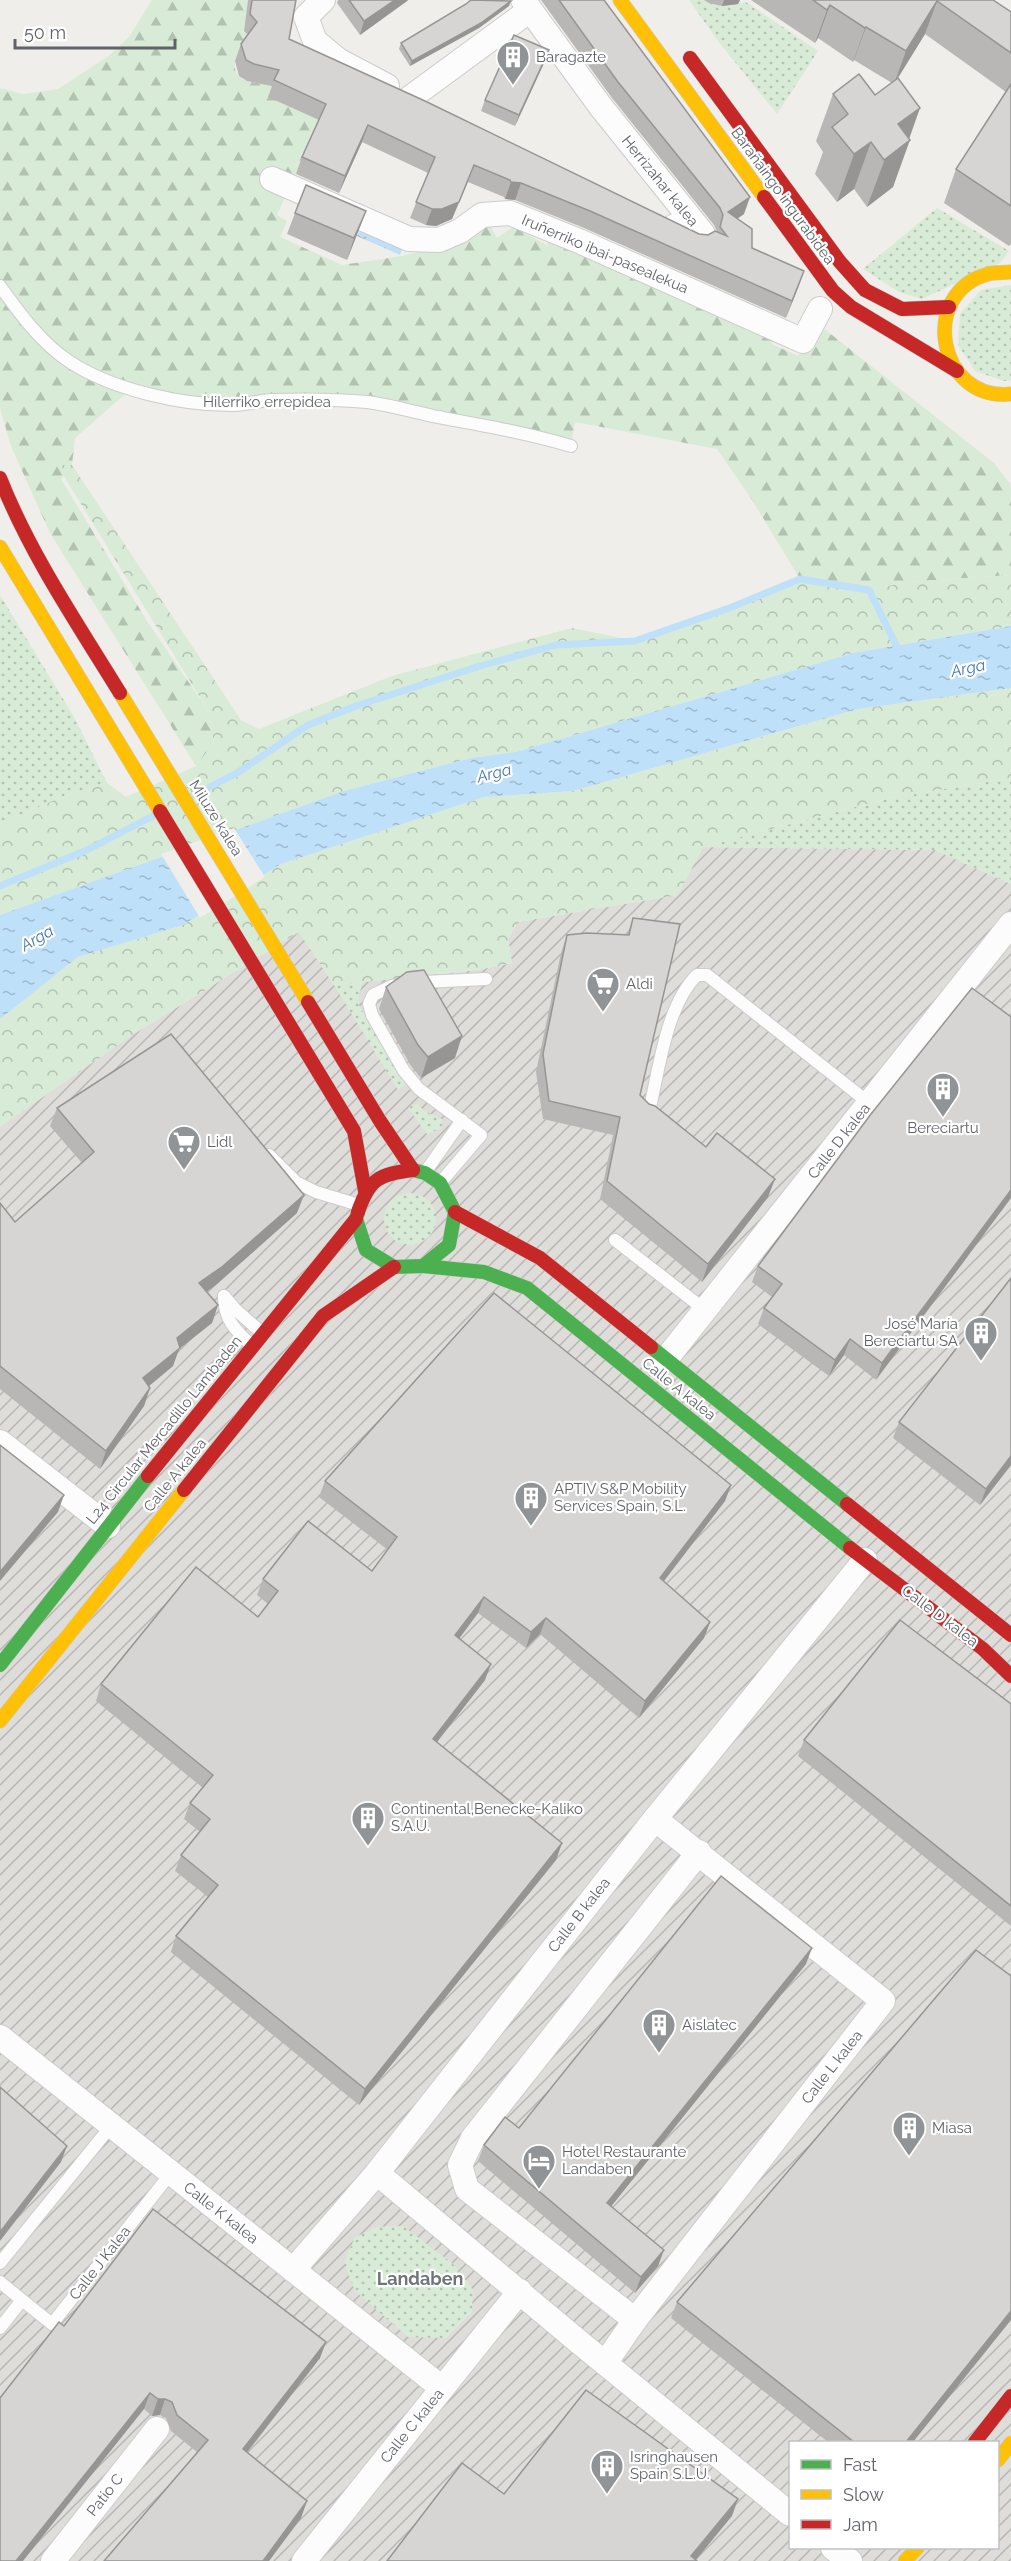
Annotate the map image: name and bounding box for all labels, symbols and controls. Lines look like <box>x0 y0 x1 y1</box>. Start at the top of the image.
scale bar <box>15 12 176 50</box>
text: 50 m <box>24 22 66 43</box>
building icon: Baragazte <box>495 39 531 86</box>
place label: Baragazte <box>536 48 606 66</box>
street label: Barañaingo ingurabidea <box>727 124 839 268</box>
street label: Herrizahar kalea <box>618 132 702 230</box>
street label: Iruñerriko ibai-pasealekua <box>519 211 691 297</box>
street label: Hilerriko errepidea <box>203 393 331 411</box>
water label: Arga <box>948 655 987 681</box>
water label: Arga <box>474 759 514 787</box>
street label: Miluze kalea <box>185 777 247 859</box>
water label: Arga <box>16 921 57 955</box>
supermarket icon: Aldi <box>585 966 621 1013</box>
place label: Aldi <box>626 975 653 993</box>
building icon: Bereciartu <box>925 1071 961 1118</box>
street label: Calle D kalea <box>804 1100 874 1182</box>
place label: Bereciartu <box>907 1119 979 1137</box>
supermarket icon: Lidl <box>166 1124 202 1171</box>
place label: Lidl <box>207 1133 233 1151</box>
place label: José María Bereciartu SA <box>864 1315 958 1350</box>
building icon: José María Bereciartu SA <box>963 1315 999 1362</box>
street label: L24 Circular Mercadillo Lambaden <box>82 1332 246 1528</box>
street label: Calle A kalea <box>639 1354 719 1424</box>
street label: Calle A kalea <box>140 1435 210 1515</box>
building icon: APTIV S&P Mobility Services Spain, S.L. <box>513 1480 549 1527</box>
place label: APTIV S&P Mobility Services Spain, S.L. <box>554 1480 687 1515</box>
street label: Calle D kalea <box>898 1581 982 1651</box>
building icon: Continental,Benecke-Kaliko S.A.U. <box>350 1800 386 1847</box>
place label: Continental,Benecke-Kaliko S.A.U. <box>391 1800 583 1835</box>
street label: Calle B kalea <box>544 1874 614 1956</box>
building icon: Aislatec <box>641 2007 677 2054</box>
place label: Aislatec <box>682 2016 737 2034</box>
street label: Calle L kalea <box>798 2027 866 2107</box>
building icon: Miasa <box>891 2110 927 2157</box>
place label: Miasa <box>932 2119 972 2137</box>
hotel icon: Hotel Restaurante Landaben <box>521 2143 557 2190</box>
place label: Hotel Restaurante Landaben <box>562 2143 687 2178</box>
street label: Calle K kalea <box>180 2178 262 2248</box>
street label: Calle J Kalea <box>66 2222 134 2304</box>
district label: Landaben <box>377 2268 463 2289</box>
street label: Calle C kalea <box>377 2385 447 2467</box>
legend <box>789 2441 999 2549</box>
building icon: Isringhausen Spain S.L.U. <box>589 2448 625 2495</box>
place label: Isringhausen Spain S.L.U. <box>630 2448 718 2483</box>
text: Fast <box>843 2454 877 2475</box>
street label: Patio C <box>83 2470 127 2520</box>
text: Slow <box>843 2484 884 2505</box>
text: Jam <box>843 2514 878 2535</box>

